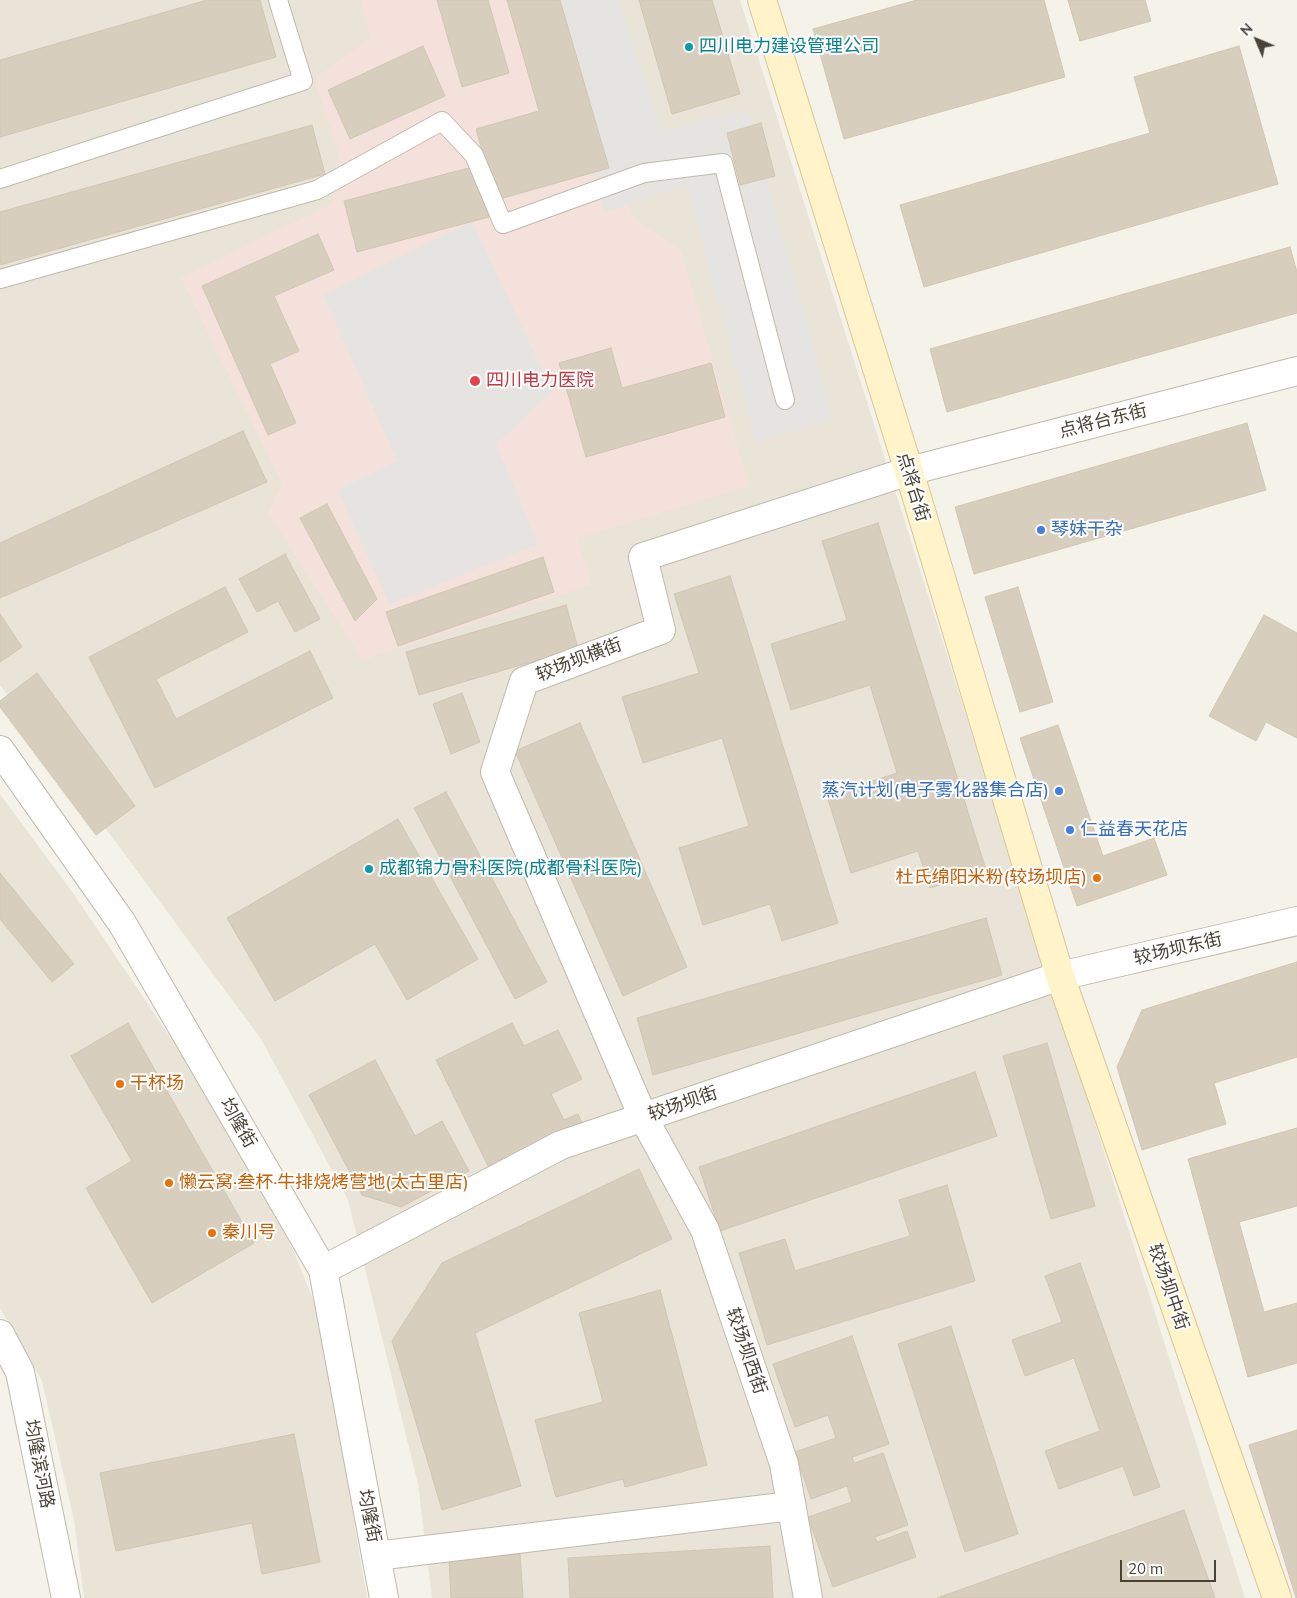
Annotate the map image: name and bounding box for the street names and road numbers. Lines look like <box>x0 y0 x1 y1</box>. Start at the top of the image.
street label: 点将台东街 <box>1057 400 1149 442</box>
street label: 点将台街 <box>892 449 934 525</box>
street label: 较场坝横街 <box>533 634 625 686</box>
street label: 较场坝东街 <box>1132 928 1224 970</box>
street label: 较场坝街 <box>645 1082 721 1126</box>
street label: 均隆街 <box>215 1094 261 1152</box>
street label: 较场坝中街 <box>1143 1241 1193 1333</box>
street label: 较场坝西街 <box>721 1305 771 1397</box>
street label: 均隆滨河路 <box>20 1418 58 1510</box>
street label: 均隆街 <box>353 1487 385 1545</box>

